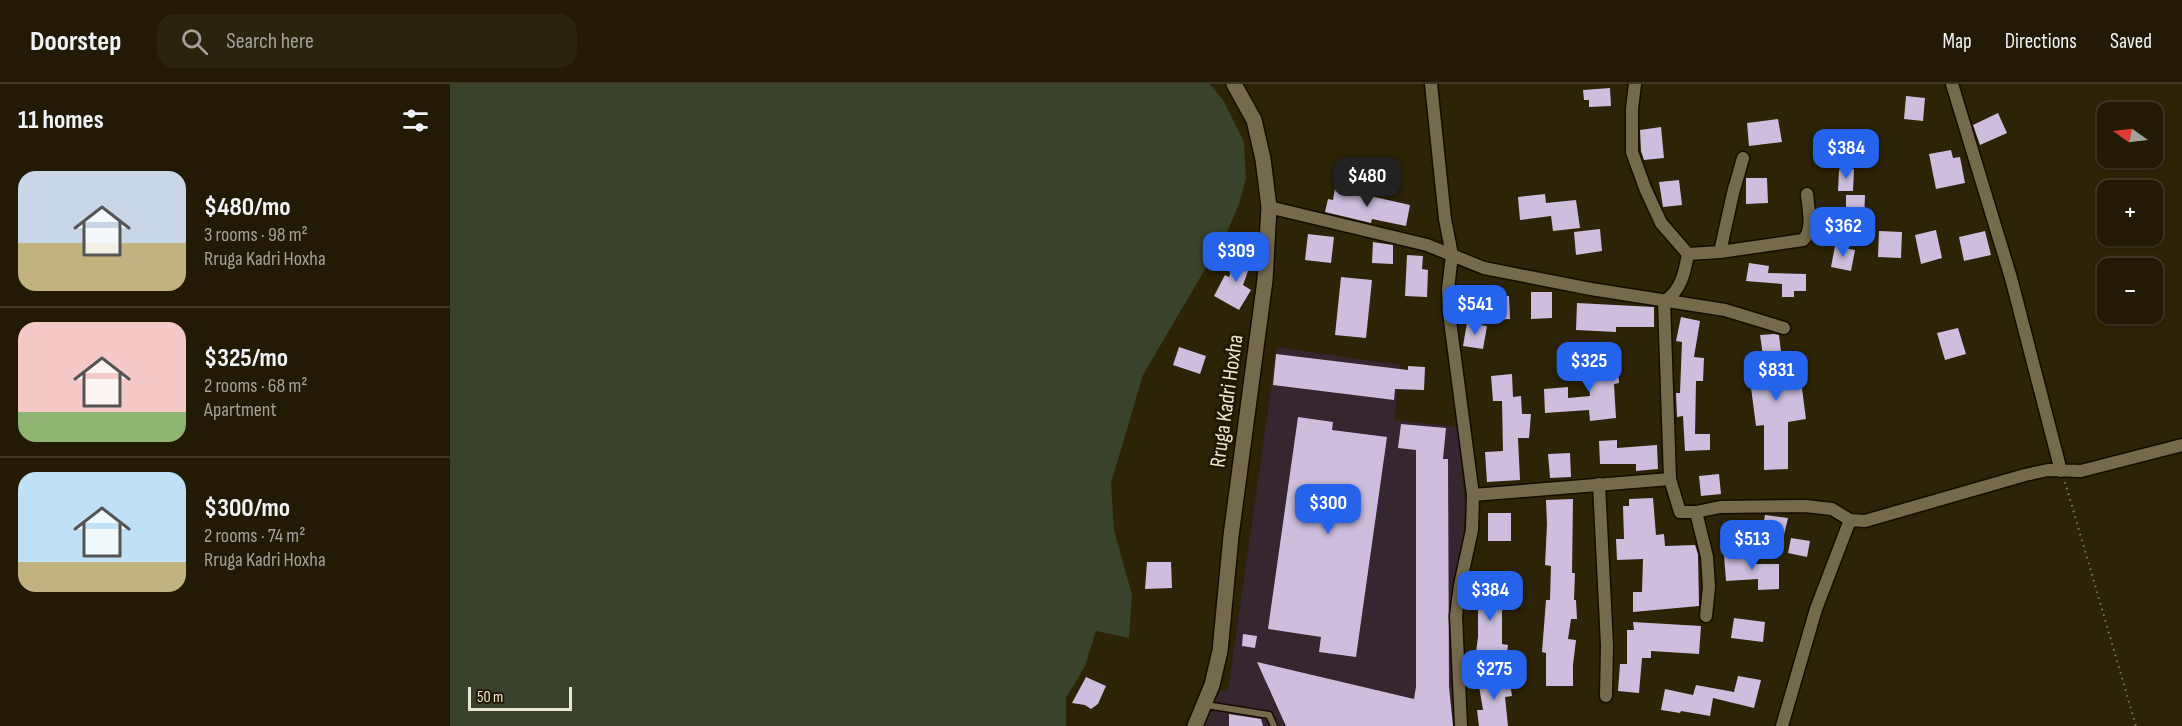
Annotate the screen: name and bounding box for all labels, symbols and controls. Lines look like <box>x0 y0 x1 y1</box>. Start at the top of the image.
search box <box>157 14 577 68</box>
text: Doorstep <box>30 25 121 58</box>
icon: search <box>178 25 211 58</box>
text: Search here <box>226 28 314 55</box>
text: Map <box>1942 29 1972 54</box>
text: Directions <box>2005 29 2077 54</box>
text: Saved <box>2110 29 2152 54</box>
north arrow <box>2097 102 2163 168</box>
map controls <box>2097 102 2163 324</box>
icon: filters <box>399 104 432 137</box>
text: 11 homes <box>18 105 104 136</box>
pin: $384 <box>1810 129 1882 180</box>
text: $384 <box>1827 136 1865 160</box>
pin: $480 <box>1331 157 1403 208</box>
text: $480 <box>1348 164 1386 188</box>
button: + <box>2097 180 2163 246</box>
text: $480/mo <box>204 192 290 223</box>
icon: home <box>66 195 138 267</box>
pin: $362 <box>1807 207 1879 258</box>
text: $362 <box>1824 214 1862 238</box>
text: 3 rooms · 98 m² <box>204 223 308 247</box>
pin: $309 <box>1200 232 1272 283</box>
text: $309 <box>1217 239 1255 263</box>
text: Rruga Kadri Hoxha <box>204 247 326 271</box>
button: − <box>2097 258 2163 324</box>
pin: $541 <box>1439 285 1511 336</box>
text: $541 <box>1457 292 1493 316</box>
street label: Rruga Kadri Hoxha <box>1204 333 1250 469</box>
pin: $325 <box>1553 342 1625 393</box>
text: $325/mo <box>204 343 288 374</box>
icon: home <box>66 346 138 418</box>
text: $325 <box>1571 349 1607 373</box>
pin: $831 <box>1740 351 1812 402</box>
text: $831 <box>1758 358 1794 382</box>
text: 2 rooms · 68 m² <box>204 374 308 398</box>
text: Apartment <box>204 398 277 422</box>
pin: $300 <box>1292 484 1364 535</box>
text: $300 <box>1309 491 1347 515</box>
text: $300/mo <box>204 493 290 524</box>
icon: home <box>66 496 138 568</box>
pin: $513 <box>1716 520 1788 571</box>
text: 2 rooms · 74 m² <box>204 524 305 548</box>
text: $513 <box>1734 527 1770 551</box>
text: Rruga Kadri Hoxha <box>204 548 326 572</box>
pin: $384 <box>1454 571 1526 622</box>
text: $384 <box>1471 578 1509 602</box>
pin: $275 <box>1458 650 1530 701</box>
text: $275 <box>1476 657 1512 681</box>
scale bar <box>468 684 572 712</box>
text: 50 m <box>477 688 503 707</box>

